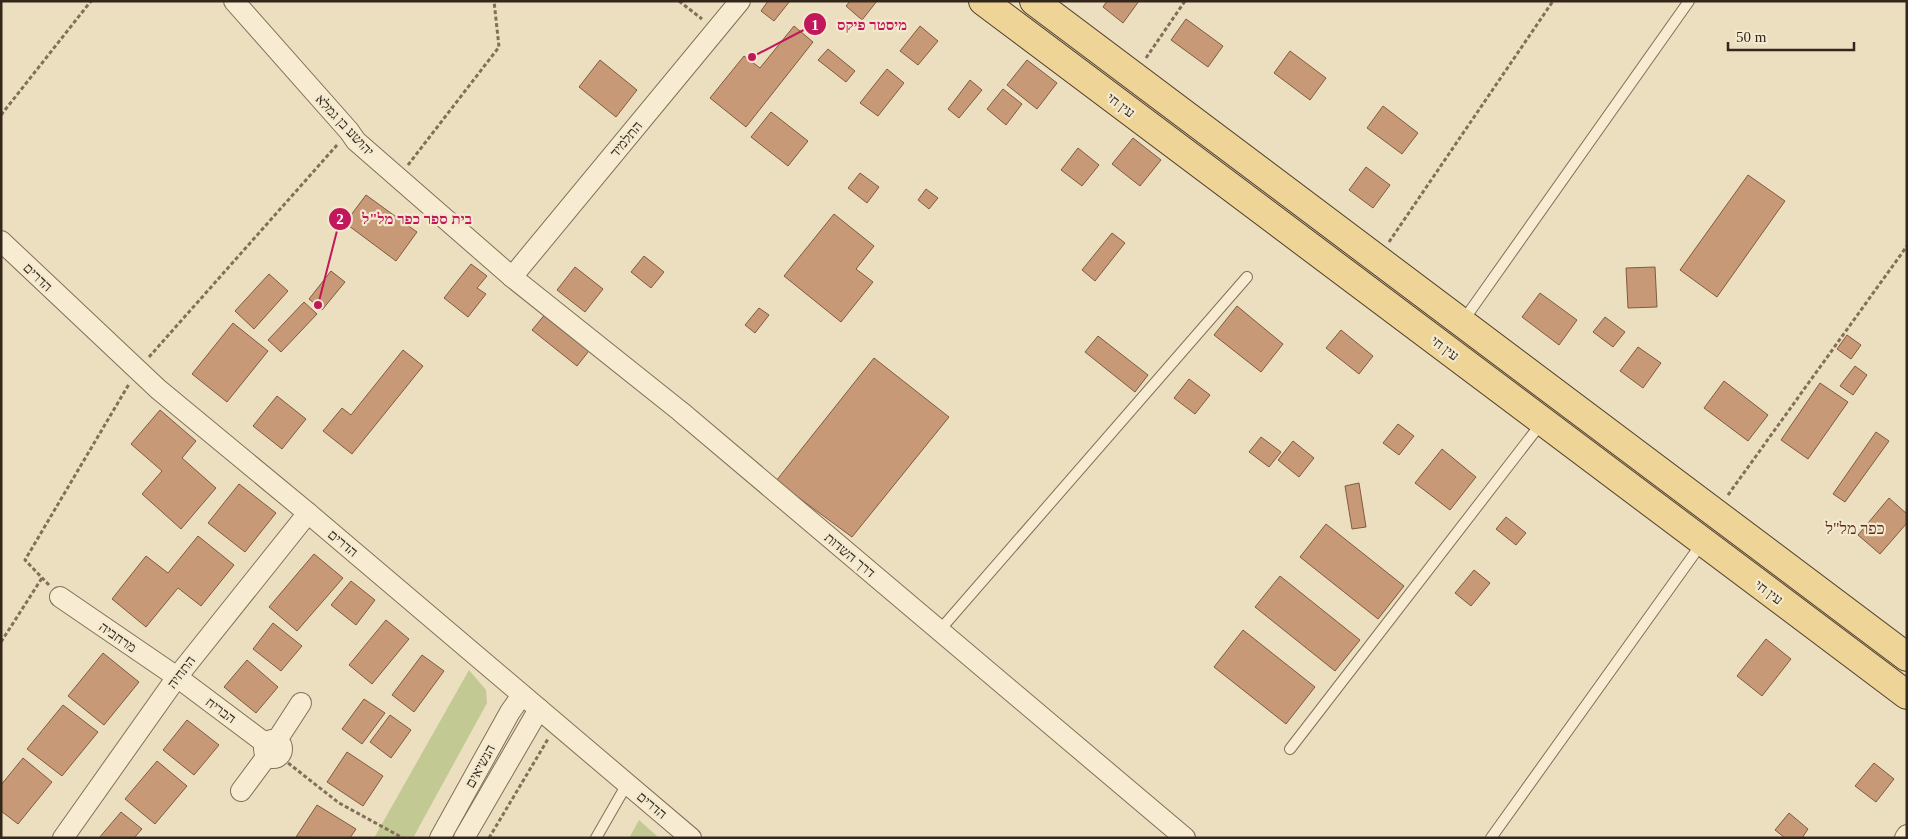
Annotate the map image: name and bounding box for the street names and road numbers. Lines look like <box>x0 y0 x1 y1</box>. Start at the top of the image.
street label: עין חי <box>1104 90 1137 121</box>
street label: יהושע בן גמלא <box>312 92 377 159</box>
street label: התלמיד <box>607 118 646 160</box>
street label: הדרים <box>20 260 55 295</box>
street label: עין חי <box>1428 333 1461 364</box>
street label: הדרים <box>325 527 361 560</box>
street label: דרך השדות <box>822 530 878 581</box>
street label: עין חי <box>1752 577 1785 608</box>
street label: מרחביה <box>96 619 139 656</box>
street label: התחיה <box>164 653 198 691</box>
street label: הבריח <box>203 694 239 727</box>
street label: הנשיאים <box>462 742 498 790</box>
street label: הדרים <box>634 789 670 822</box>

